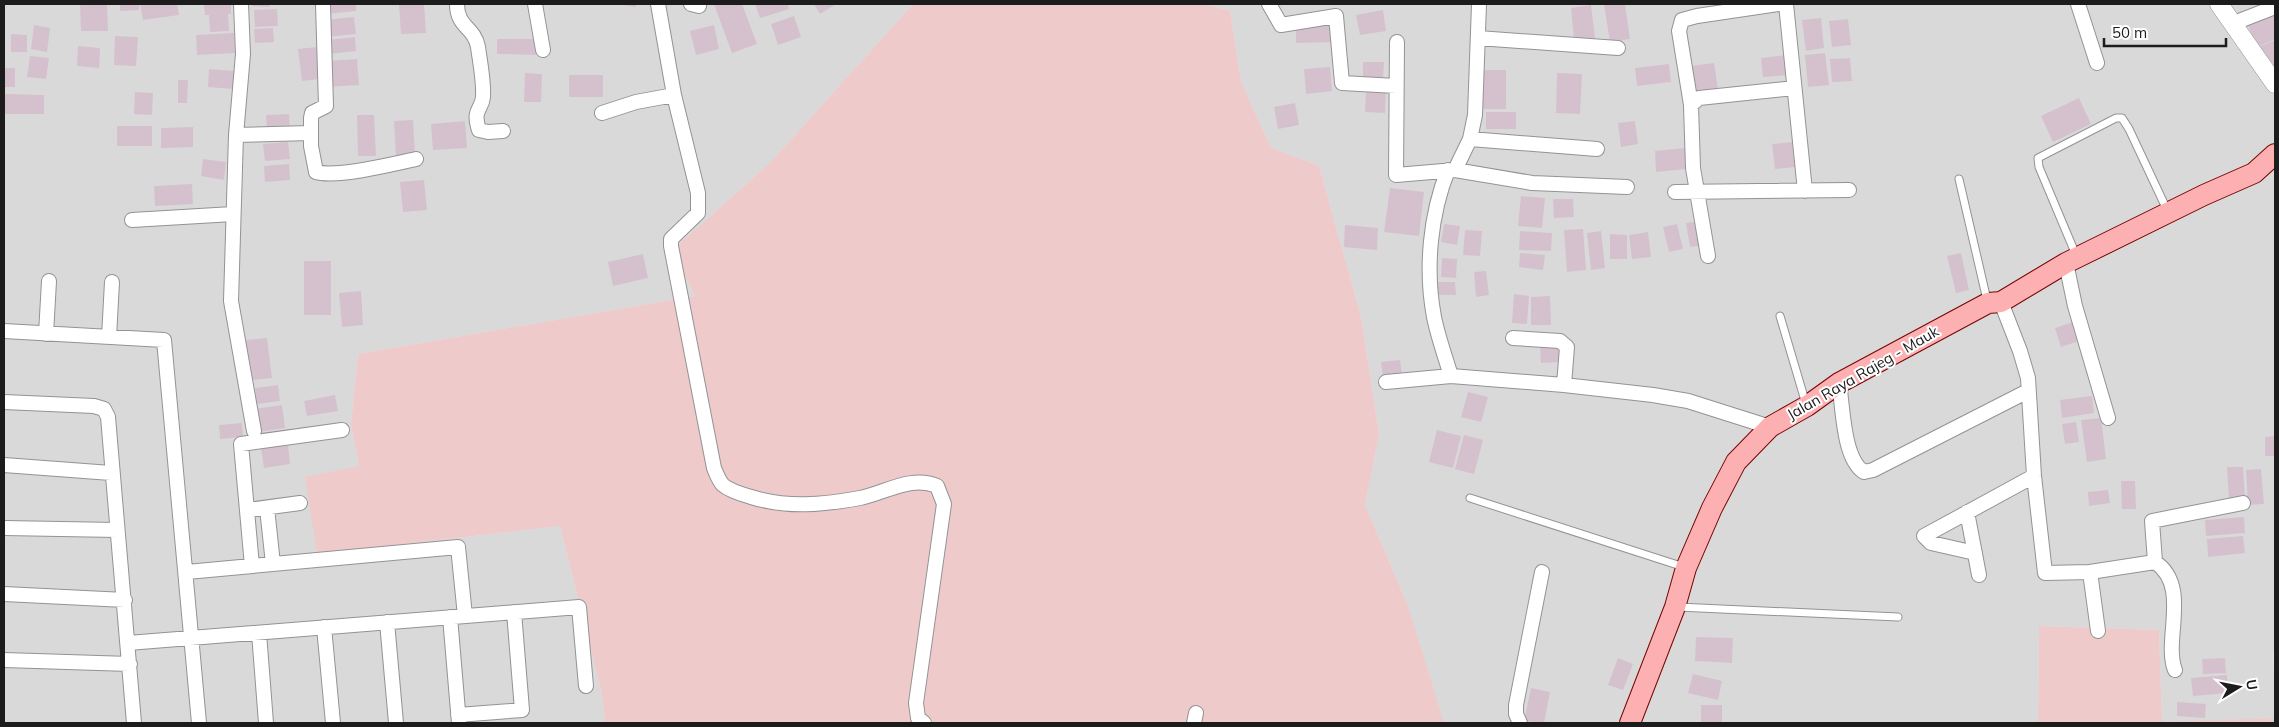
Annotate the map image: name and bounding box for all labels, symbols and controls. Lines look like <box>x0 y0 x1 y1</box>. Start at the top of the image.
scale bar <box>2104 15 2226 47</box>
text: 50 m <box>2112 23 2147 42</box>
street label: Jalan Raya Rajeg - Mauk <box>1784 321 1942 424</box>
north arrow <box>2214 662 2264 712</box>
text: U <box>2242 678 2262 691</box>

